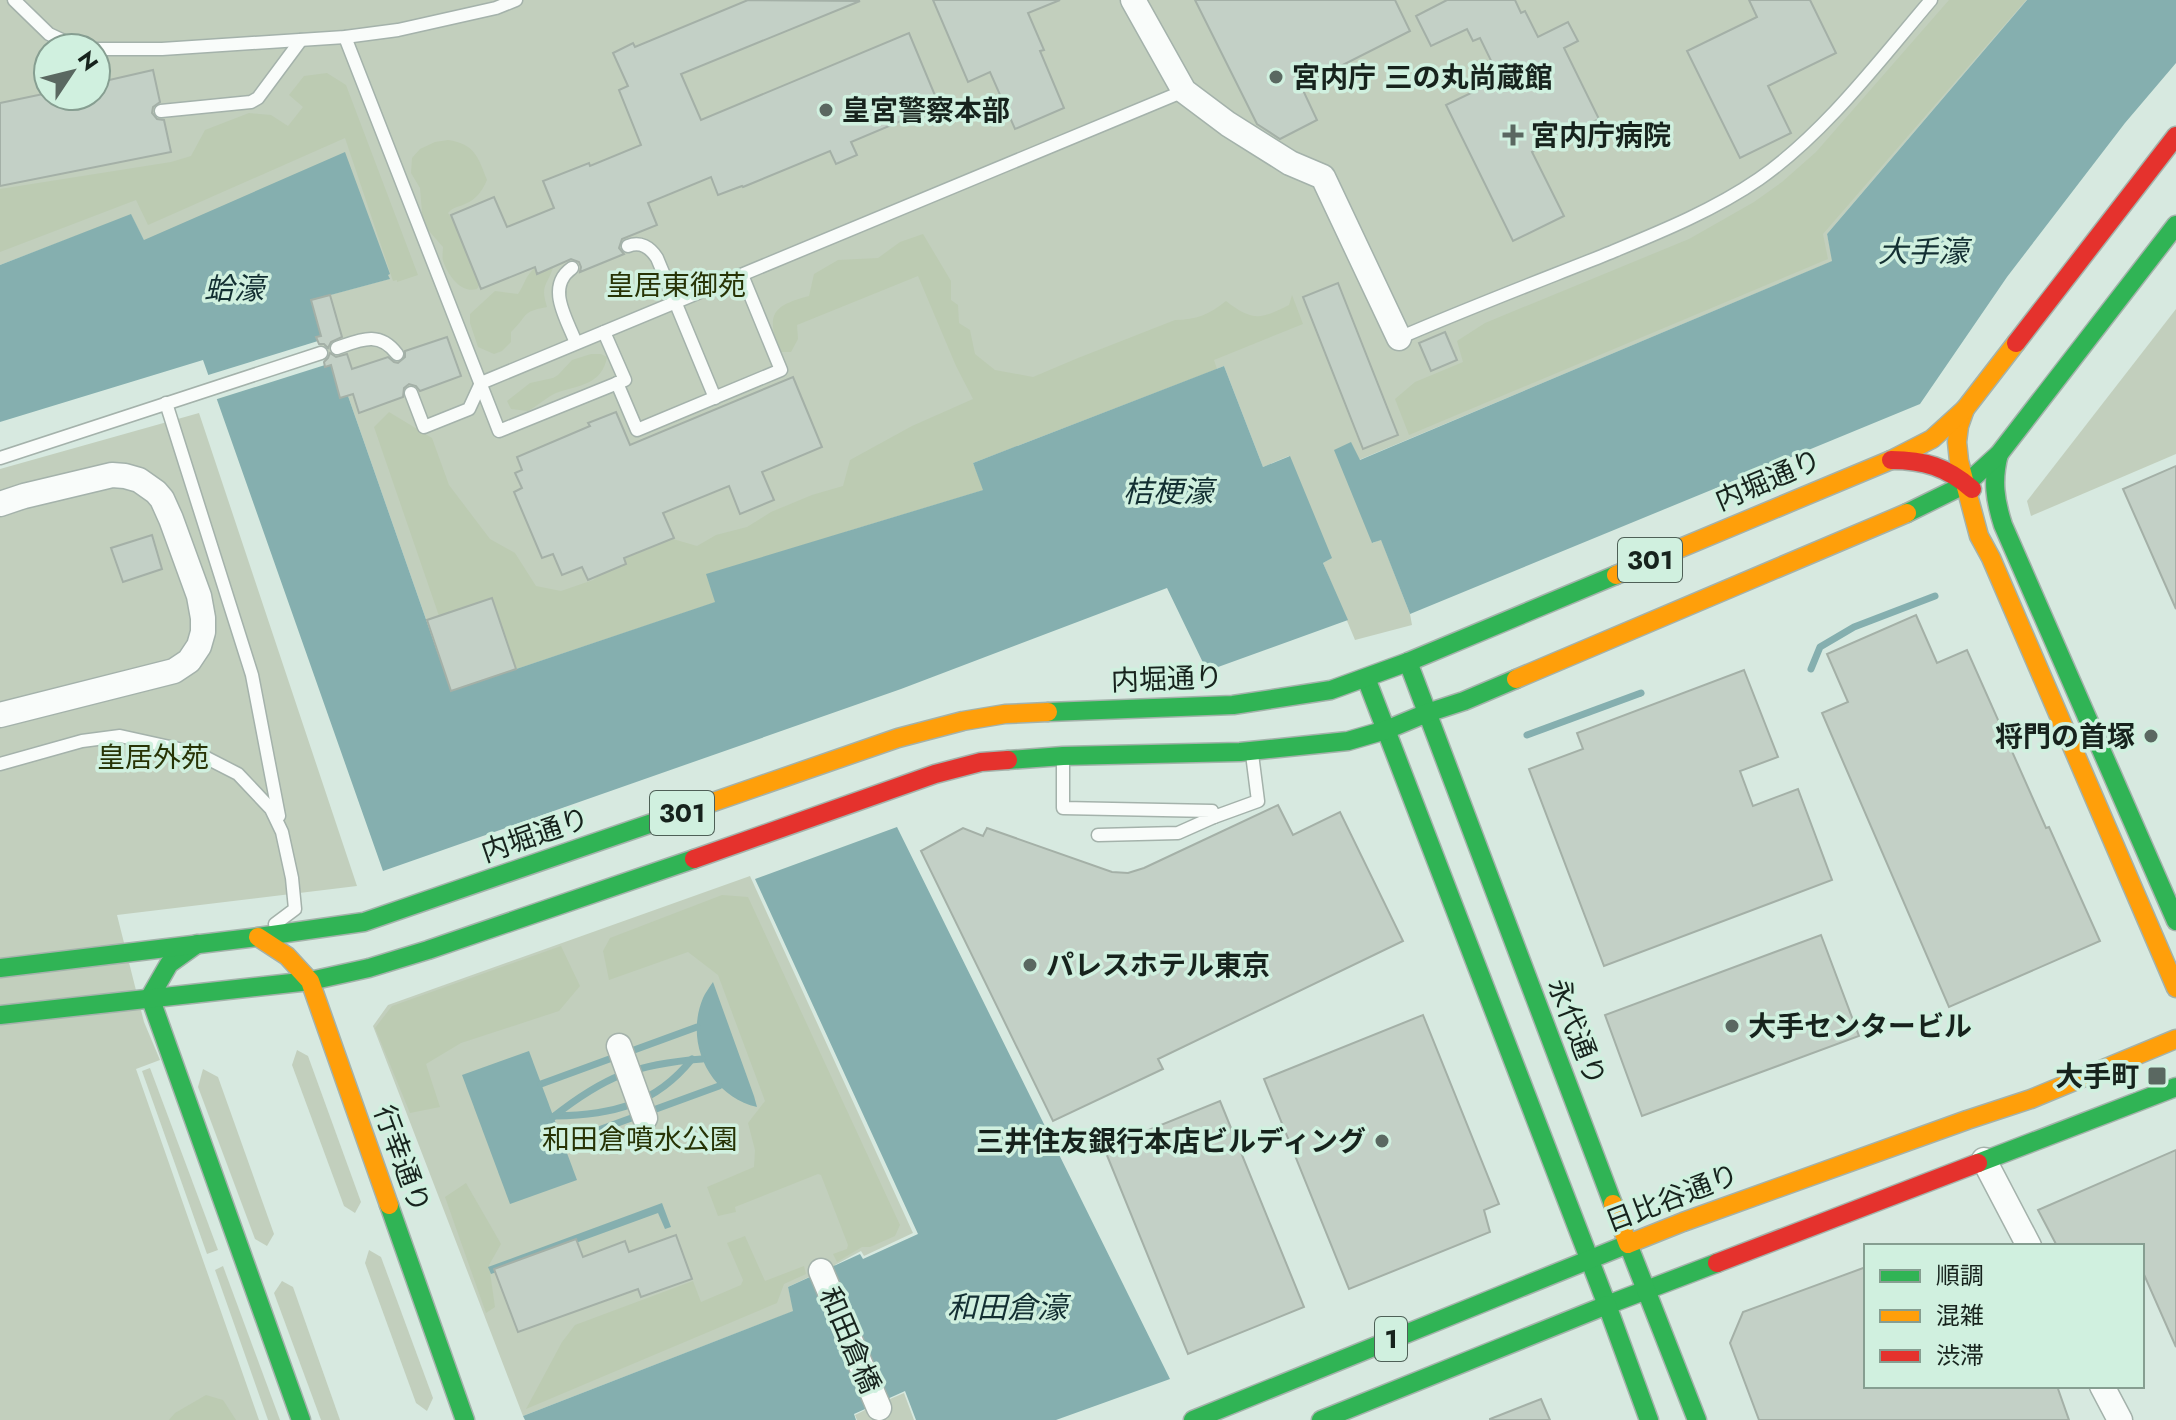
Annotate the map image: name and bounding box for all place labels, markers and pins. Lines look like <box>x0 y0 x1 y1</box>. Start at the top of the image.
place label: 宮内庁 三の丸尚蔵館 <box>1292 57 1552 98</box>
marker: 宮内庁 三の丸尚蔵館 <box>1267 68 1285 86</box>
place label: 皇宮警察本部 <box>842 90 1010 131</box>
marker: 皇宮警察本部 <box>817 101 835 119</box>
place label: 宮内庁病院 <box>1531 115 1671 156</box>
marker: 宮内庁病院 <box>1502 124 1524 146</box>
place label: 将門の首塚 <box>1995 716 2135 757</box>
marker: 将門の首塚 <box>2142 727 2160 745</box>
place label: パレスホテル東京 <box>1046 945 1270 986</box>
marker: パレスホテル東京 <box>1021 956 1039 974</box>
place label: 大手センタービル <box>1748 1006 1972 1047</box>
marker: 大手センタービル <box>1723 1017 1741 1035</box>
place label: 大手町 <box>2055 1056 2139 1097</box>
marker: 大手町 <box>2146 1065 2168 1087</box>
place label: 三井住友銀行本店ビルディング <box>976 1121 1366 1162</box>
marker: 三井住友銀行本店ビルディング <box>1373 1132 1391 1150</box>

